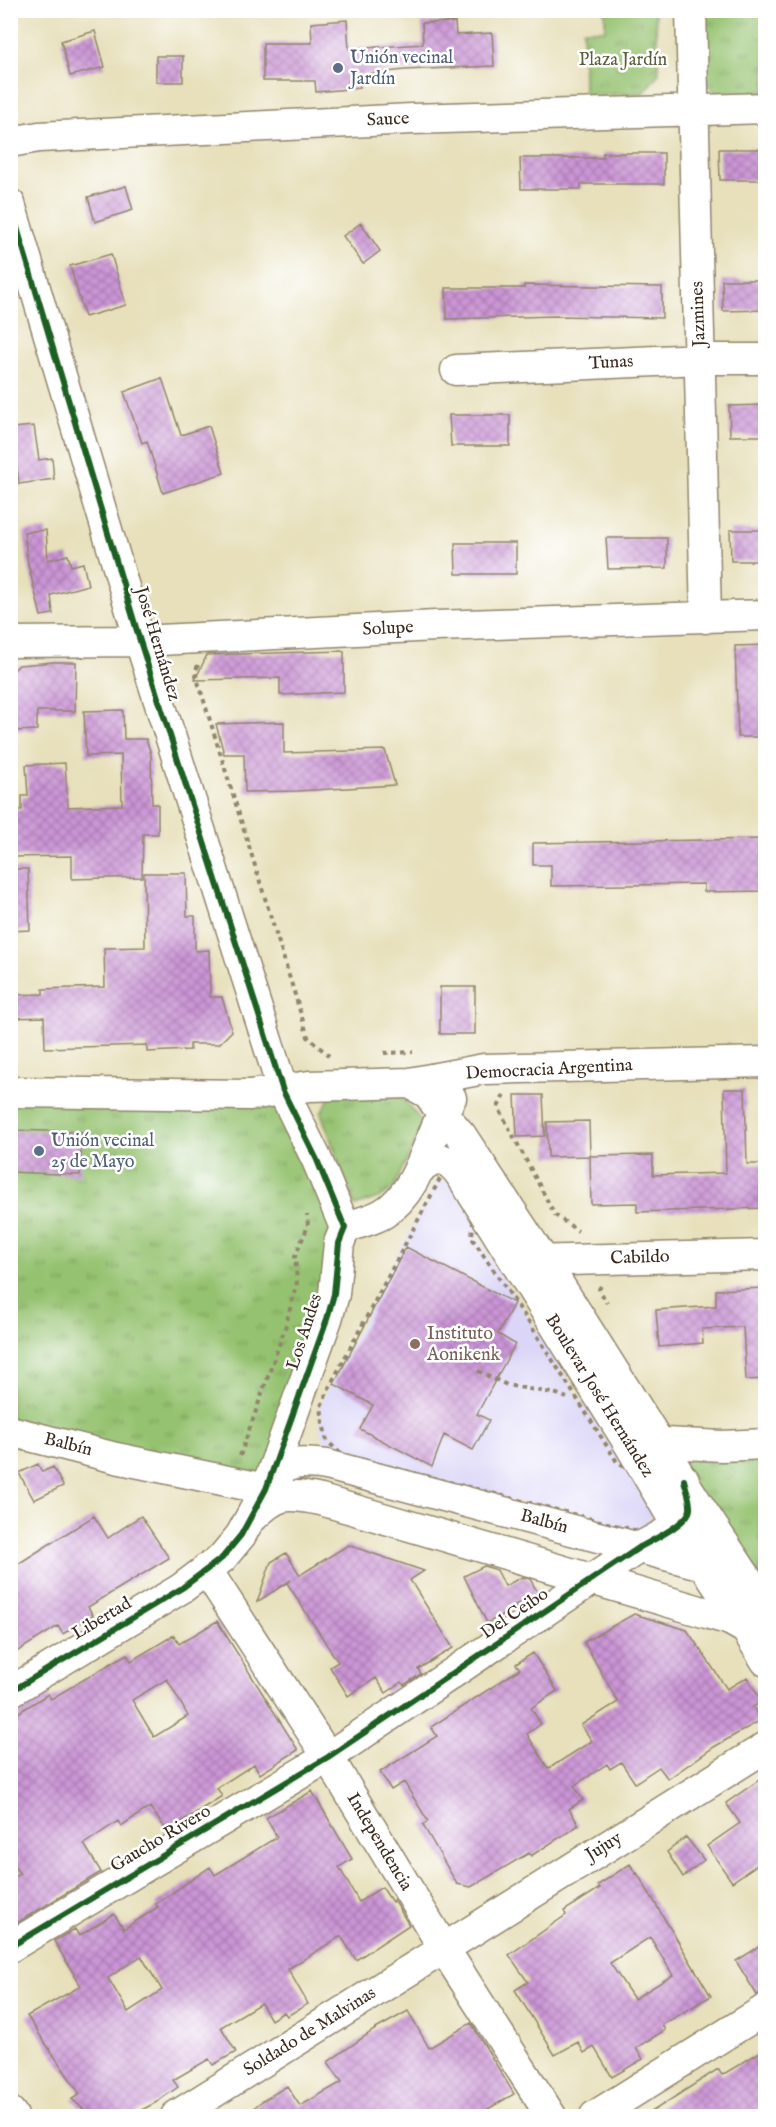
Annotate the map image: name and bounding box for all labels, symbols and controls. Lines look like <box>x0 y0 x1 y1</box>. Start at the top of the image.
place label: Unión vecinal Jardín <box>348 47 453 91</box>
park label: Plaza Jardín <box>579 49 668 72</box>
marker: Unión vecinal Jardín <box>331 61 345 75</box>
street label: Sauce <box>366 107 410 133</box>
street label: Jazmines <box>686 281 712 349</box>
street label: Tunas <box>588 350 634 376</box>
street label: José Hernández <box>128 582 185 704</box>
street label: Solupe <box>362 616 414 642</box>
street label: Democracia Argentina <box>465 1054 633 1086</box>
place label: Unión vecinal 25 de Mayo <box>51 1130 154 1174</box>
marker: Unión vecinal 25 de Mayo <box>32 1144 46 1158</box>
street label: Cabildo <box>610 1245 670 1271</box>
street label: Los Andes <box>282 1291 328 1373</box>
street label: Boulevar José Hernández <box>539 1310 659 1482</box>
place label: Instituto Aonikenk <box>426 1323 501 1367</box>
marker: Instituto Aonikenk <box>408 1337 422 1351</box>
street label: Balbín <box>42 1428 95 1462</box>
street label: Balbín <box>518 1505 571 1539</box>
street label: Del Ceibo <box>477 1583 553 1645</box>
street label: Libertad <box>68 1592 136 1646</box>
street label: Independencia <box>341 1789 417 1895</box>
street label: Gaucho Rivero <box>107 1800 216 1878</box>
street label: Jujuy <box>580 1827 627 1868</box>
street label: Soldado de Malvinas <box>239 1982 381 2082</box>

